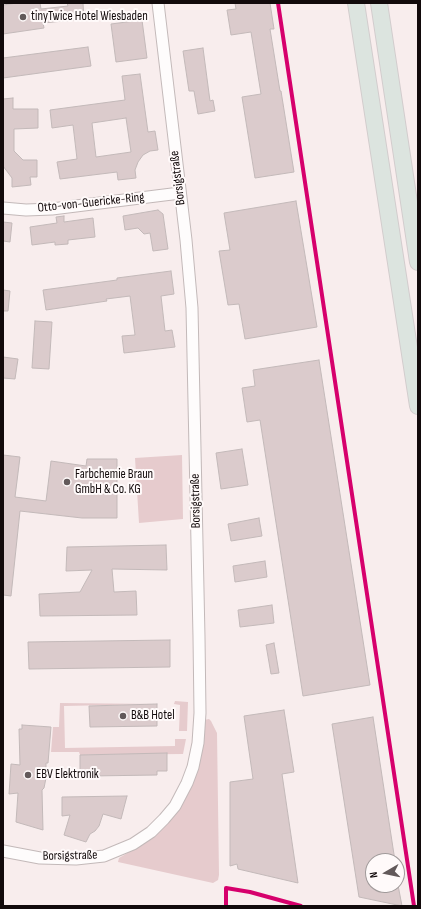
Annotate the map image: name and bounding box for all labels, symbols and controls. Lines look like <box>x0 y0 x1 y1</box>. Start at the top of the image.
place label: tinyTwice Hotel Wiesbaden <box>31 9 148 25</box>
marker: tinyTwice Hotel Wiesbaden <box>18 12 28 22</box>
street label: Borsigstraße <box>167 150 189 206</box>
street label: Otto-von-Guericke-Ring <box>37 190 145 216</box>
place label: Farbchemie Braun GmbH & Co. KG <box>75 467 153 498</box>
street label: Borsigstraße <box>188 473 204 529</box>
marker: Farbchemie Braun GmbH & Co. KG <box>62 477 72 487</box>
place label: B&B Hotel <box>131 708 175 724</box>
marker: B&B Hotel <box>118 711 128 721</box>
place label: EBV Elektronik <box>36 767 99 783</box>
marker: EBV Elektronik <box>23 770 33 780</box>
street label: Borsigstraße <box>42 848 98 864</box>
north arrow <box>365 853 405 893</box>
text: N <box>367 871 381 879</box>

